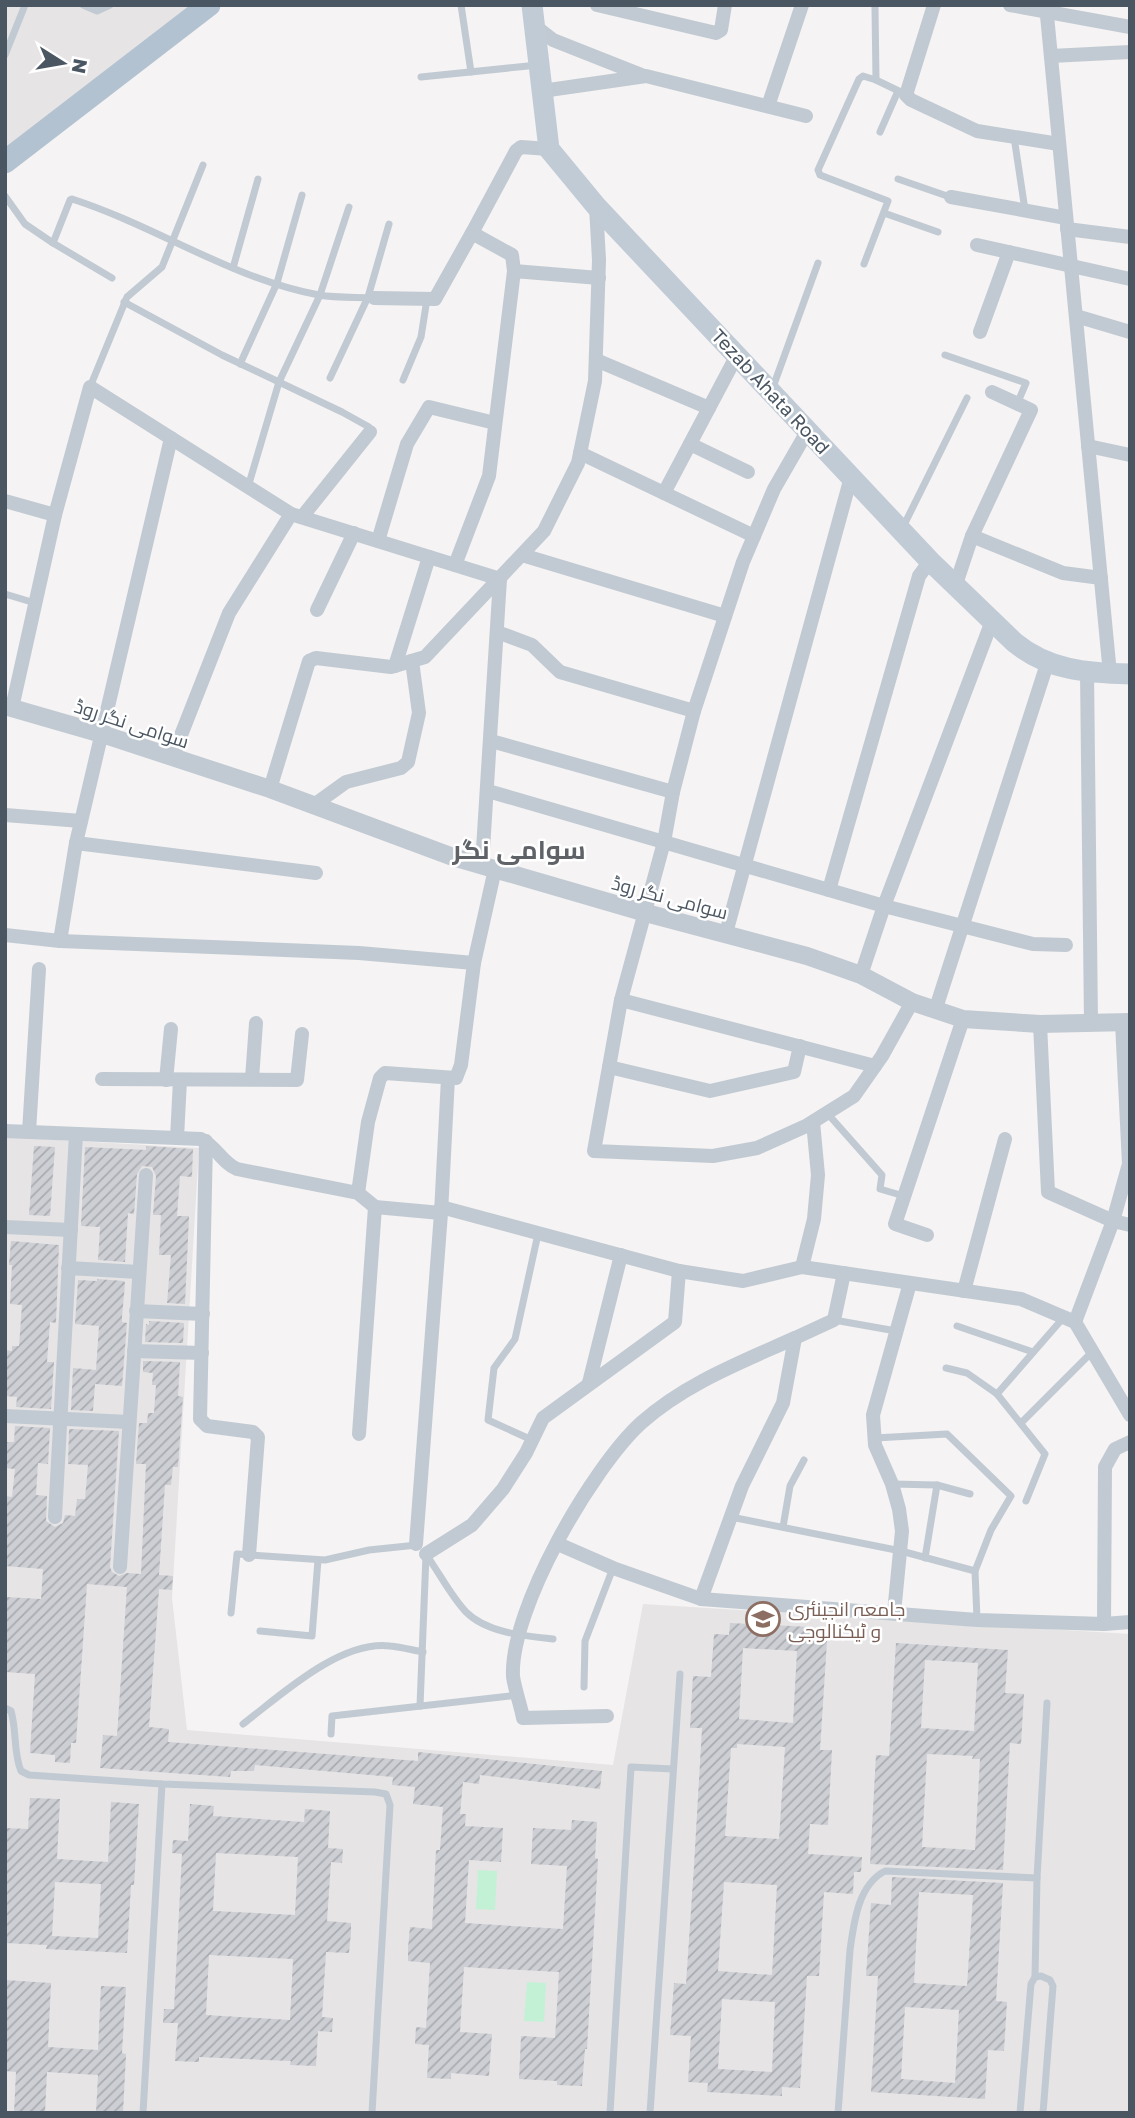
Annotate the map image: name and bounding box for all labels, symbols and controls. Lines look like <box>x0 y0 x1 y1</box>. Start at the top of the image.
north arrow <box>28 28 98 98</box>
text: N <box>68 57 93 76</box>
street label: Tezab Ahata Road <box>707 324 835 458</box>
street label: سوامی نگر روڈ <box>72 694 192 753</box>
district label: سوامی نگر <box>451 834 586 866</box>
street label: سوامی نگر روڈ <box>609 870 730 924</box>
place label: جامعہ انجینئری و ٹیکنالوجی <box>788 1597 905 1643</box>
school or university icon: جامعہ انجینئری و ٹیکنالوجی <box>744 1600 782 1638</box>

